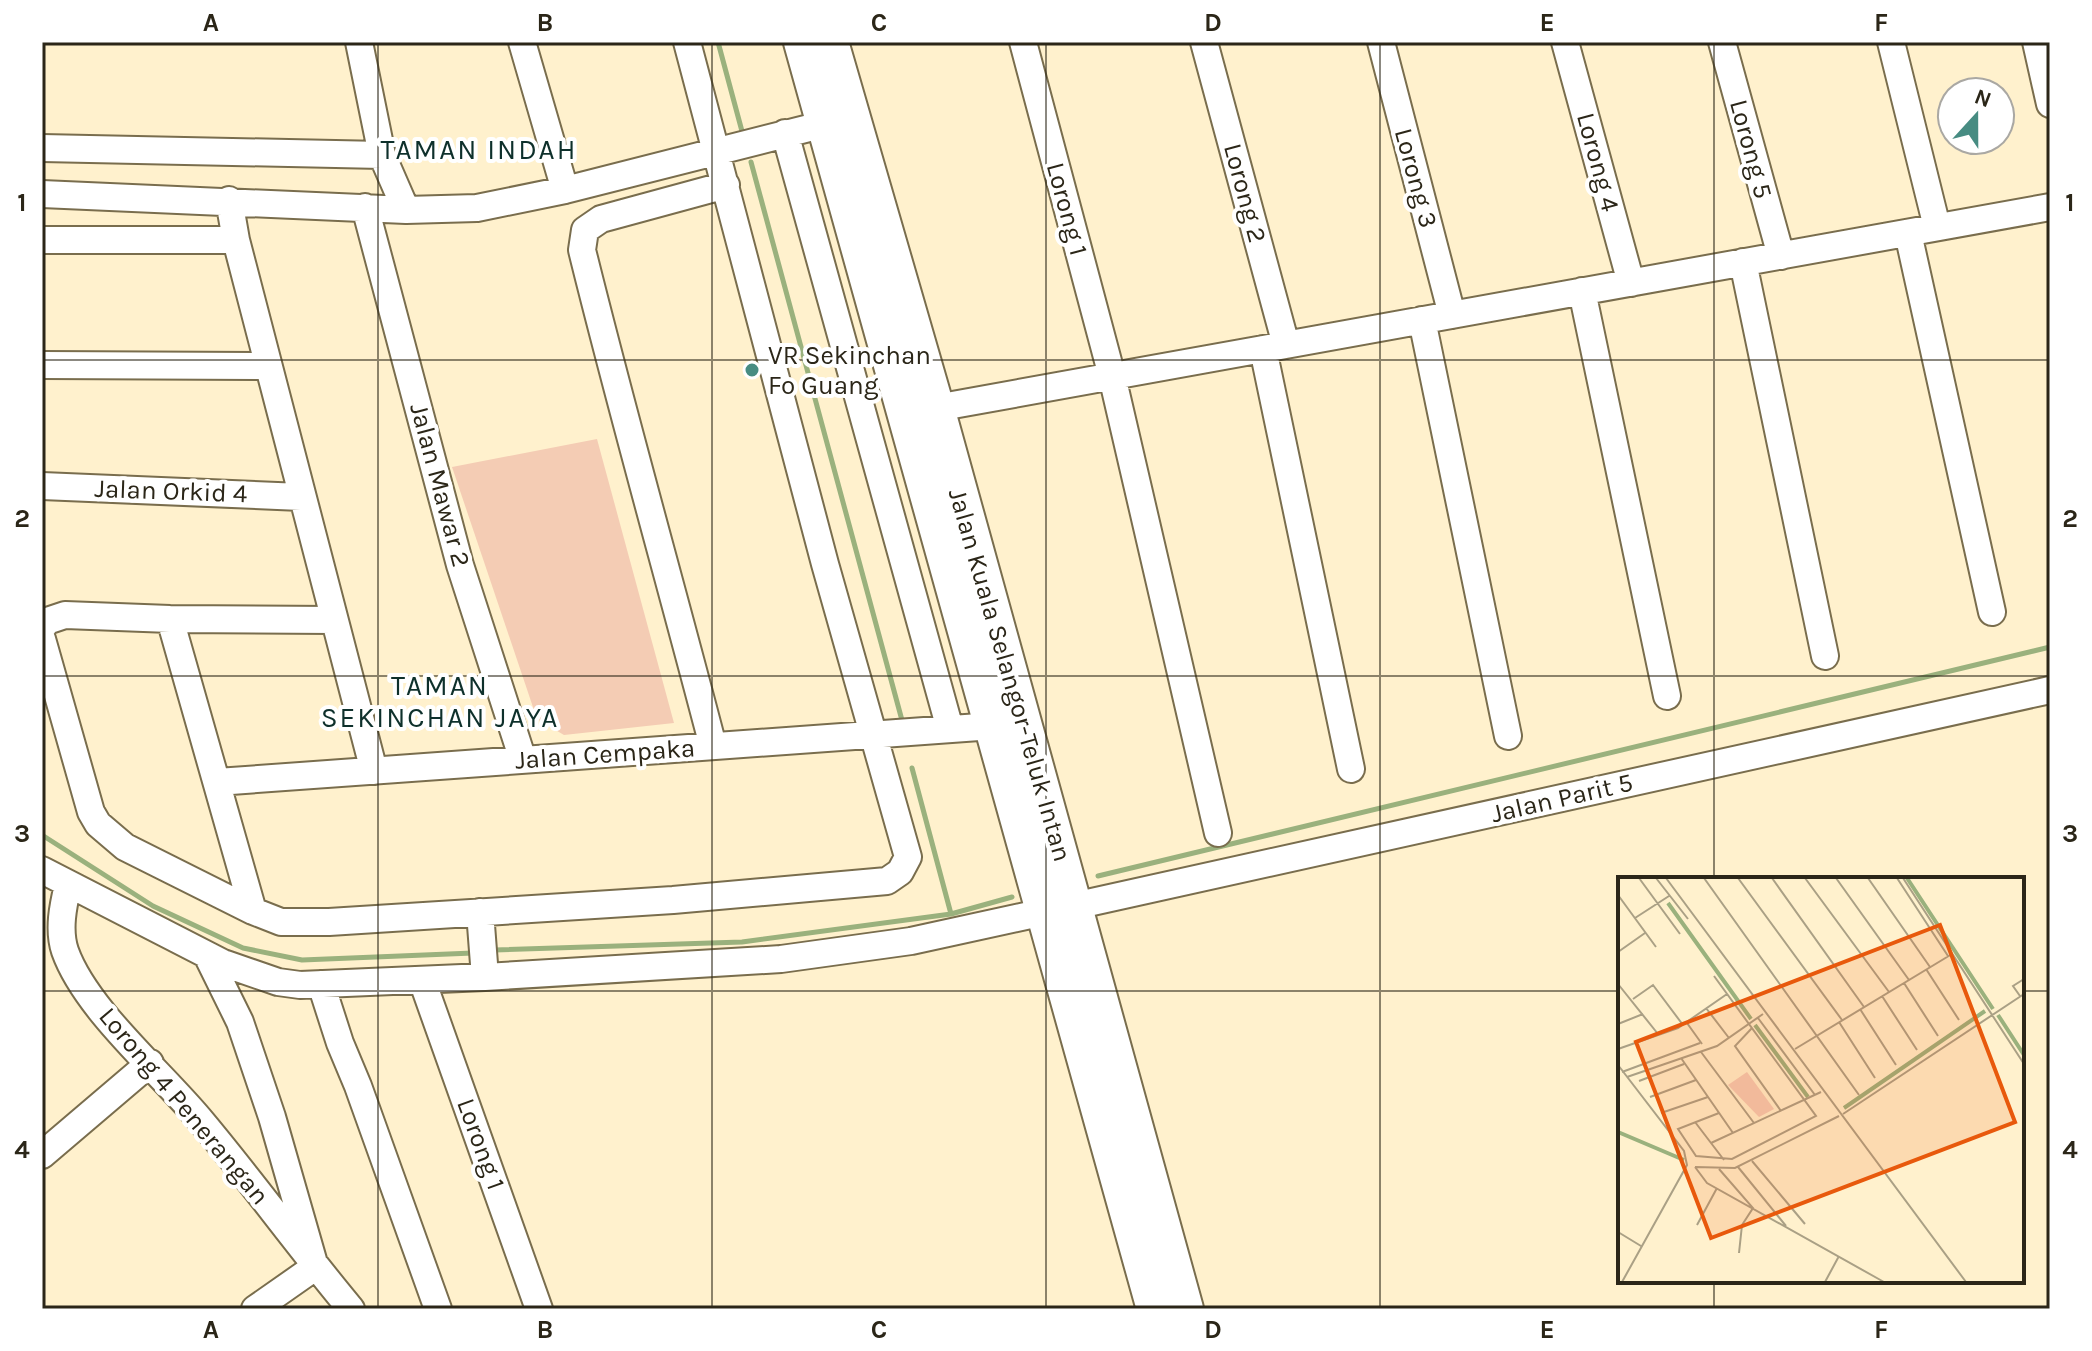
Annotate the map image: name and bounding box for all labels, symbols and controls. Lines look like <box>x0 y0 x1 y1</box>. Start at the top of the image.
text: A <box>203 7 219 38</box>
text: B <box>537 7 553 38</box>
text: C <box>871 7 887 38</box>
text: D <box>1204 7 1222 38</box>
text: E <box>1539 7 1555 38</box>
text: F <box>1874 7 1888 38</box>
north arrow <box>1936 76 2016 156</box>
text: N <box>1971 83 1995 113</box>
street label: Lorong 5 <box>1723 96 1779 202</box>
street label: Lorong 4 <box>1570 109 1626 215</box>
street label: Lorong 3 <box>1388 125 1444 231</box>
district label: TAMAN INDAH <box>381 133 577 166</box>
street label: Lorong 2 <box>1217 140 1273 246</box>
street label: Lorong 1 <box>1040 159 1094 259</box>
text: 1 <box>17 187 27 218</box>
text: 1 <box>2065 187 2075 218</box>
place label: VR Sekinchan Fo Guang <box>768 340 931 401</box>
marker: VR Sekinchan Fo Guang <box>743 361 761 379</box>
street label: Jalan Mawar 2 <box>403 400 477 570</box>
street label: Jalan Orkid 4 <box>94 473 248 509</box>
street label: Jalan Kuala Selangor-Teluk Intan <box>942 485 1078 865</box>
text: 2 <box>14 503 30 534</box>
text: 2 <box>2062 503 2078 534</box>
district label: TAMAN SEKINCHAN JAYA <box>321 669 559 734</box>
street label: Jalan Cempaka <box>514 732 696 776</box>
street label: Jalan Parit 5 <box>1488 767 1636 829</box>
text: 3 <box>14 818 30 849</box>
text: 3 <box>2062 818 2078 849</box>
inset map <box>1618 877 2024 1283</box>
street label: Lorong 4 Penerangan <box>92 1001 276 1211</box>
street label: Lorong 1 <box>450 1094 512 1194</box>
text: 4 <box>14 1134 30 1165</box>
text: 4 <box>2062 1134 2078 1165</box>
text: A <box>203 1314 219 1345</box>
text: B <box>537 1314 553 1345</box>
text: C <box>871 1314 887 1345</box>
text: D <box>1204 1314 1222 1345</box>
text: E <box>1539 1314 1555 1345</box>
text: F <box>1874 1314 1888 1345</box>

